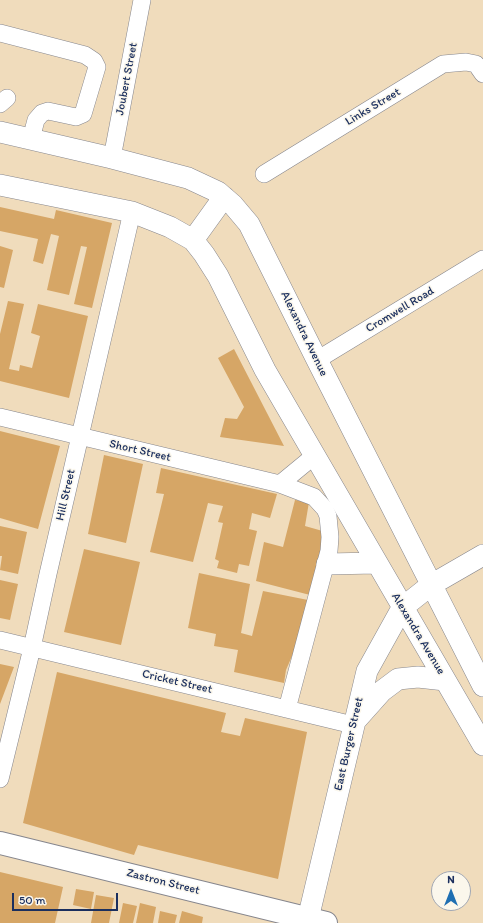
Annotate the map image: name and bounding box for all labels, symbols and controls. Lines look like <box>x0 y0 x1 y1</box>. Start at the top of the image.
street label: Joubert Street <box>113 41 141 117</box>
street label: Links Street <box>343 85 403 129</box>
street label: Cromwell Road <box>363 284 437 336</box>
street label: Alexandra Avenue <box>277 289 331 379</box>
street label: Short Street <box>108 437 172 465</box>
street label: Hill Street <box>53 468 79 522</box>
street label: Alexandra Avenue <box>388 591 448 677</box>
street label: Cricket Street <box>140 667 214 697</box>
street label: East Burger Street <box>331 696 367 792</box>
street label: Zastron Street <box>125 866 201 898</box>
north arrow <box>431 871 471 911</box>
text: N <box>447 873 455 886</box>
scale bar <box>14 885 120 911</box>
text: 50 m <box>19 893 45 907</box>

